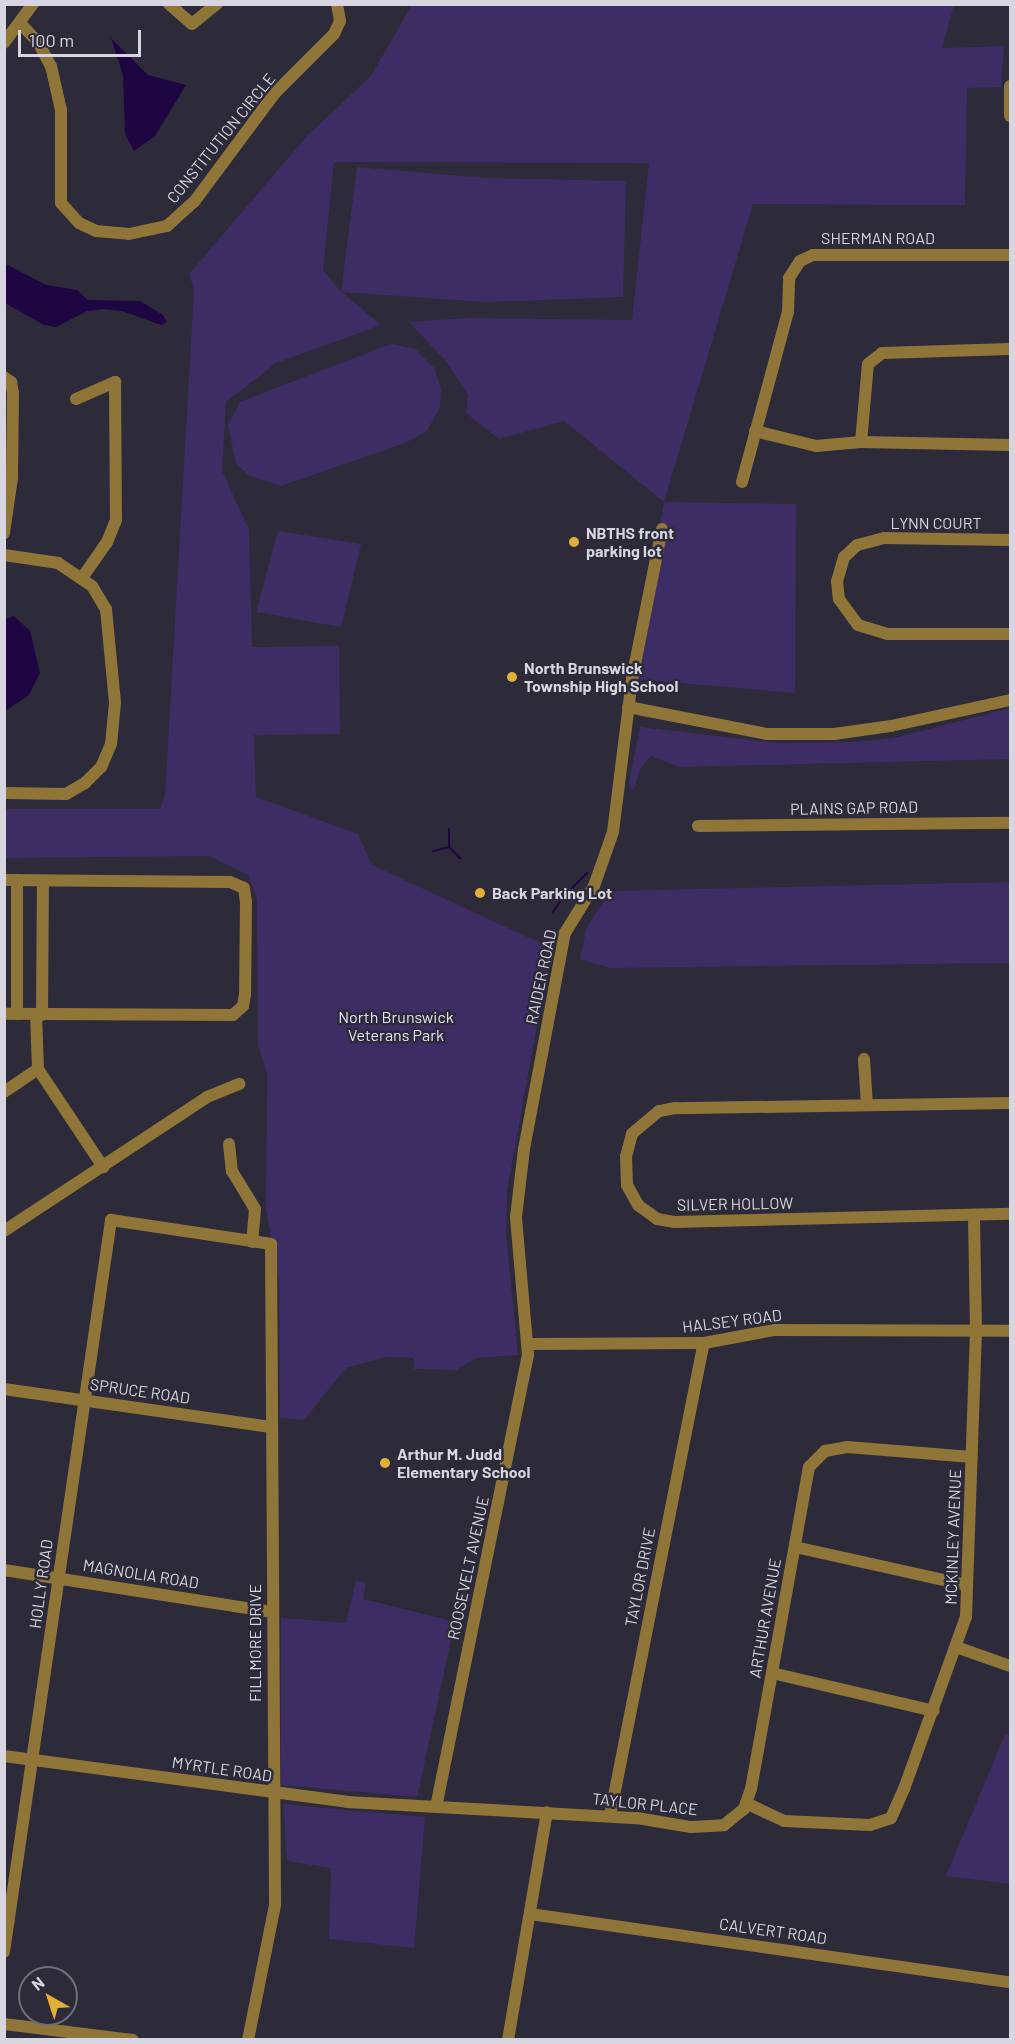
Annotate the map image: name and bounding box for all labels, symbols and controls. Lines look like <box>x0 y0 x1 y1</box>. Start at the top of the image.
scale bar <box>21 18 144 56</box>
text: 100 m <box>29 29 74 51</box>
street label: CONSTITUTION CIRCLE <box>163 69 279 207</box>
street label: SHERMAN ROAD <box>821 228 935 248</box>
street label: LYNN COURT <box>890 513 982 533</box>
place label: NBTHS front parking lot <box>586 523 674 561</box>
marker: NBTHS front parking lot <box>567 535 581 549</box>
place label: North Brunswick Township High School <box>524 658 678 696</box>
marker: North Brunswick Township High School <box>505 670 519 684</box>
street label: PLAINS GAP ROAD <box>790 797 918 819</box>
place label: Back Parking Lot <box>492 883 612 903</box>
marker: Back Parking Lot <box>473 886 487 900</box>
street label: RAIDER ROAD <box>522 928 560 1026</box>
park label: North Brunswick Veterans Park <box>338 1007 454 1045</box>
street label: SILVER HOLLOW <box>677 1193 793 1215</box>
street label: HALSEY ROAD <box>681 1305 783 1337</box>
street label: SPRUCE ROAD <box>89 1374 191 1408</box>
place label: Arthur M. Judd Elementary School <box>397 1444 530 1482</box>
marker: Arthur M. Judd Elementary School <box>378 1456 392 1470</box>
street label: MCKINLEY AVENUE <box>941 1469 965 1605</box>
street label: ROOSEVELT AVENUE <box>443 1494 493 1642</box>
street label: TAYLOR DRIVE <box>621 1526 659 1628</box>
street label: HOLLY ROAD <box>25 1538 57 1630</box>
street label: MAGNOLIA ROAD <box>82 1555 200 1593</box>
street label: ARTHUR AVENUE <box>745 1557 785 1679</box>
street label: FILLMORE DRIVE <box>245 1584 265 1702</box>
street label: MYRTLE ROAD <box>171 1752 273 1786</box>
street label: TAYLOR PLACE <box>591 1789 699 1819</box>
street label: CALVERT ROAD <box>718 1914 828 1948</box>
north arrow <box>18 1966 78 2026</box>
text: N <box>27 1972 48 1994</box>

